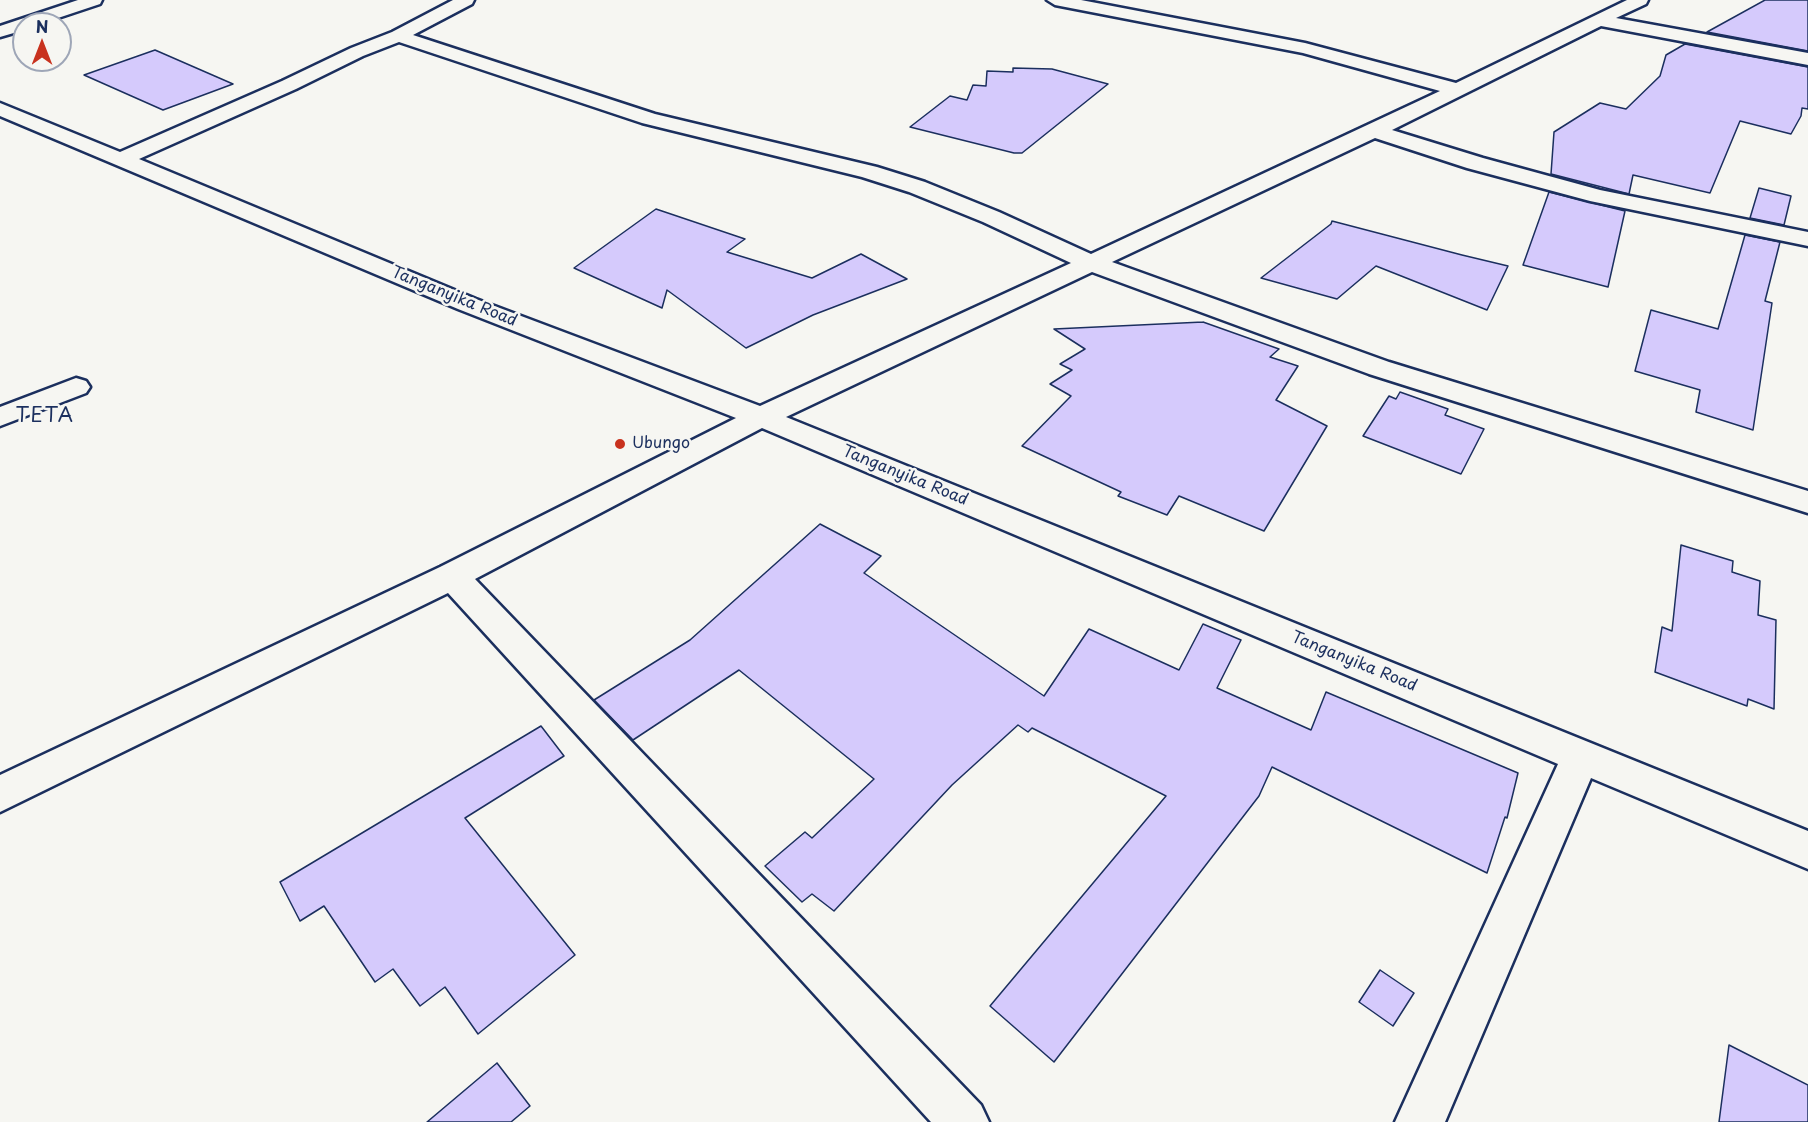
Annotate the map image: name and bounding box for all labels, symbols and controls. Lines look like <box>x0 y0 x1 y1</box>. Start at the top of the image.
north arrow <box>12 12 72 72</box>
text: N <box>36 14 48 38</box>
street label: Tanganyika Road <box>388 263 520 331</box>
district label: TETA <box>15 404 75 428</box>
place label: Ubungo <box>632 434 690 454</box>
marker: Ubungo <box>613 437 627 451</box>
street label: Tanganyika Road <box>839 442 971 510</box>
street label: Tanganyika Road <box>1288 628 1420 696</box>

